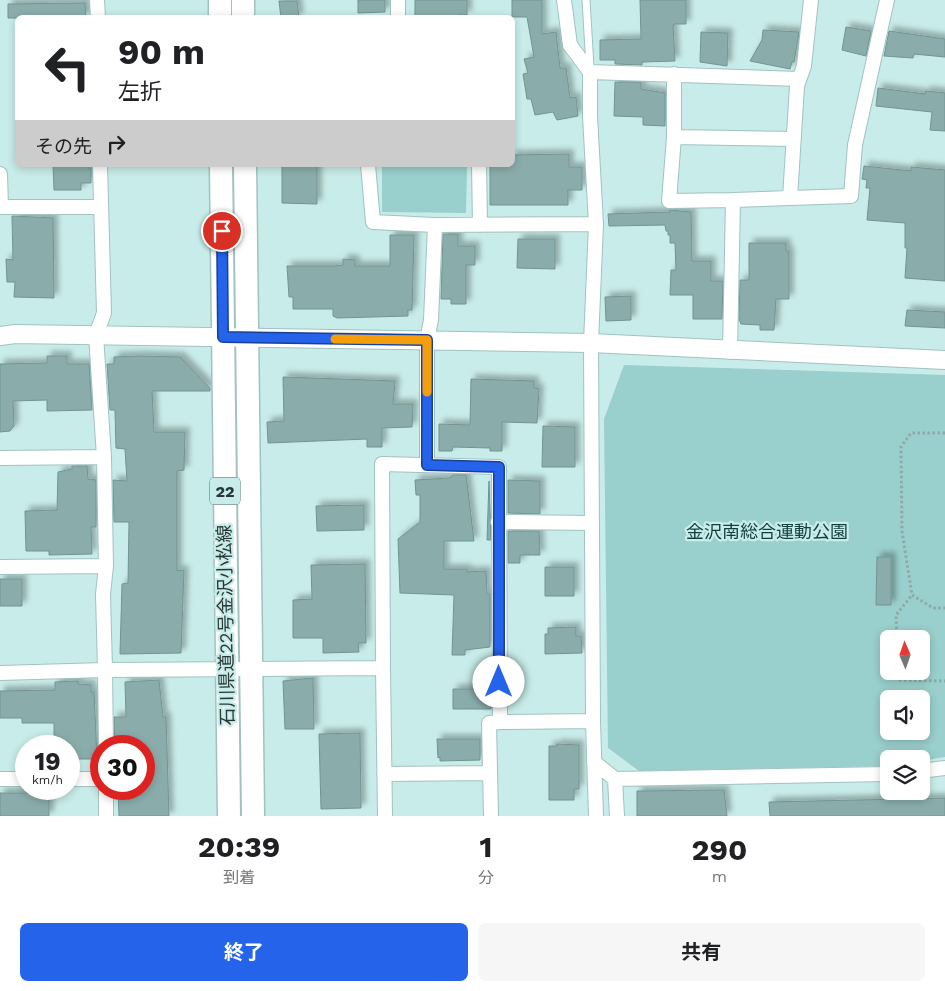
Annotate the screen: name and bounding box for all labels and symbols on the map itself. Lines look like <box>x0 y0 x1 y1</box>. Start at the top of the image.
pin <box>201 210 243 252</box>
road number: 22 <box>210 478 240 504</box>
park label: 金沢南総合運動公園 <box>686 521 848 542</box>
street label: 石川県道22号金沢小松線 <box>213 524 238 726</box>
north arrow <box>880 630 930 680</box>
position arrow <box>472 655 524 707</box>
speed limit sign: 30 <box>90 735 155 800</box>

